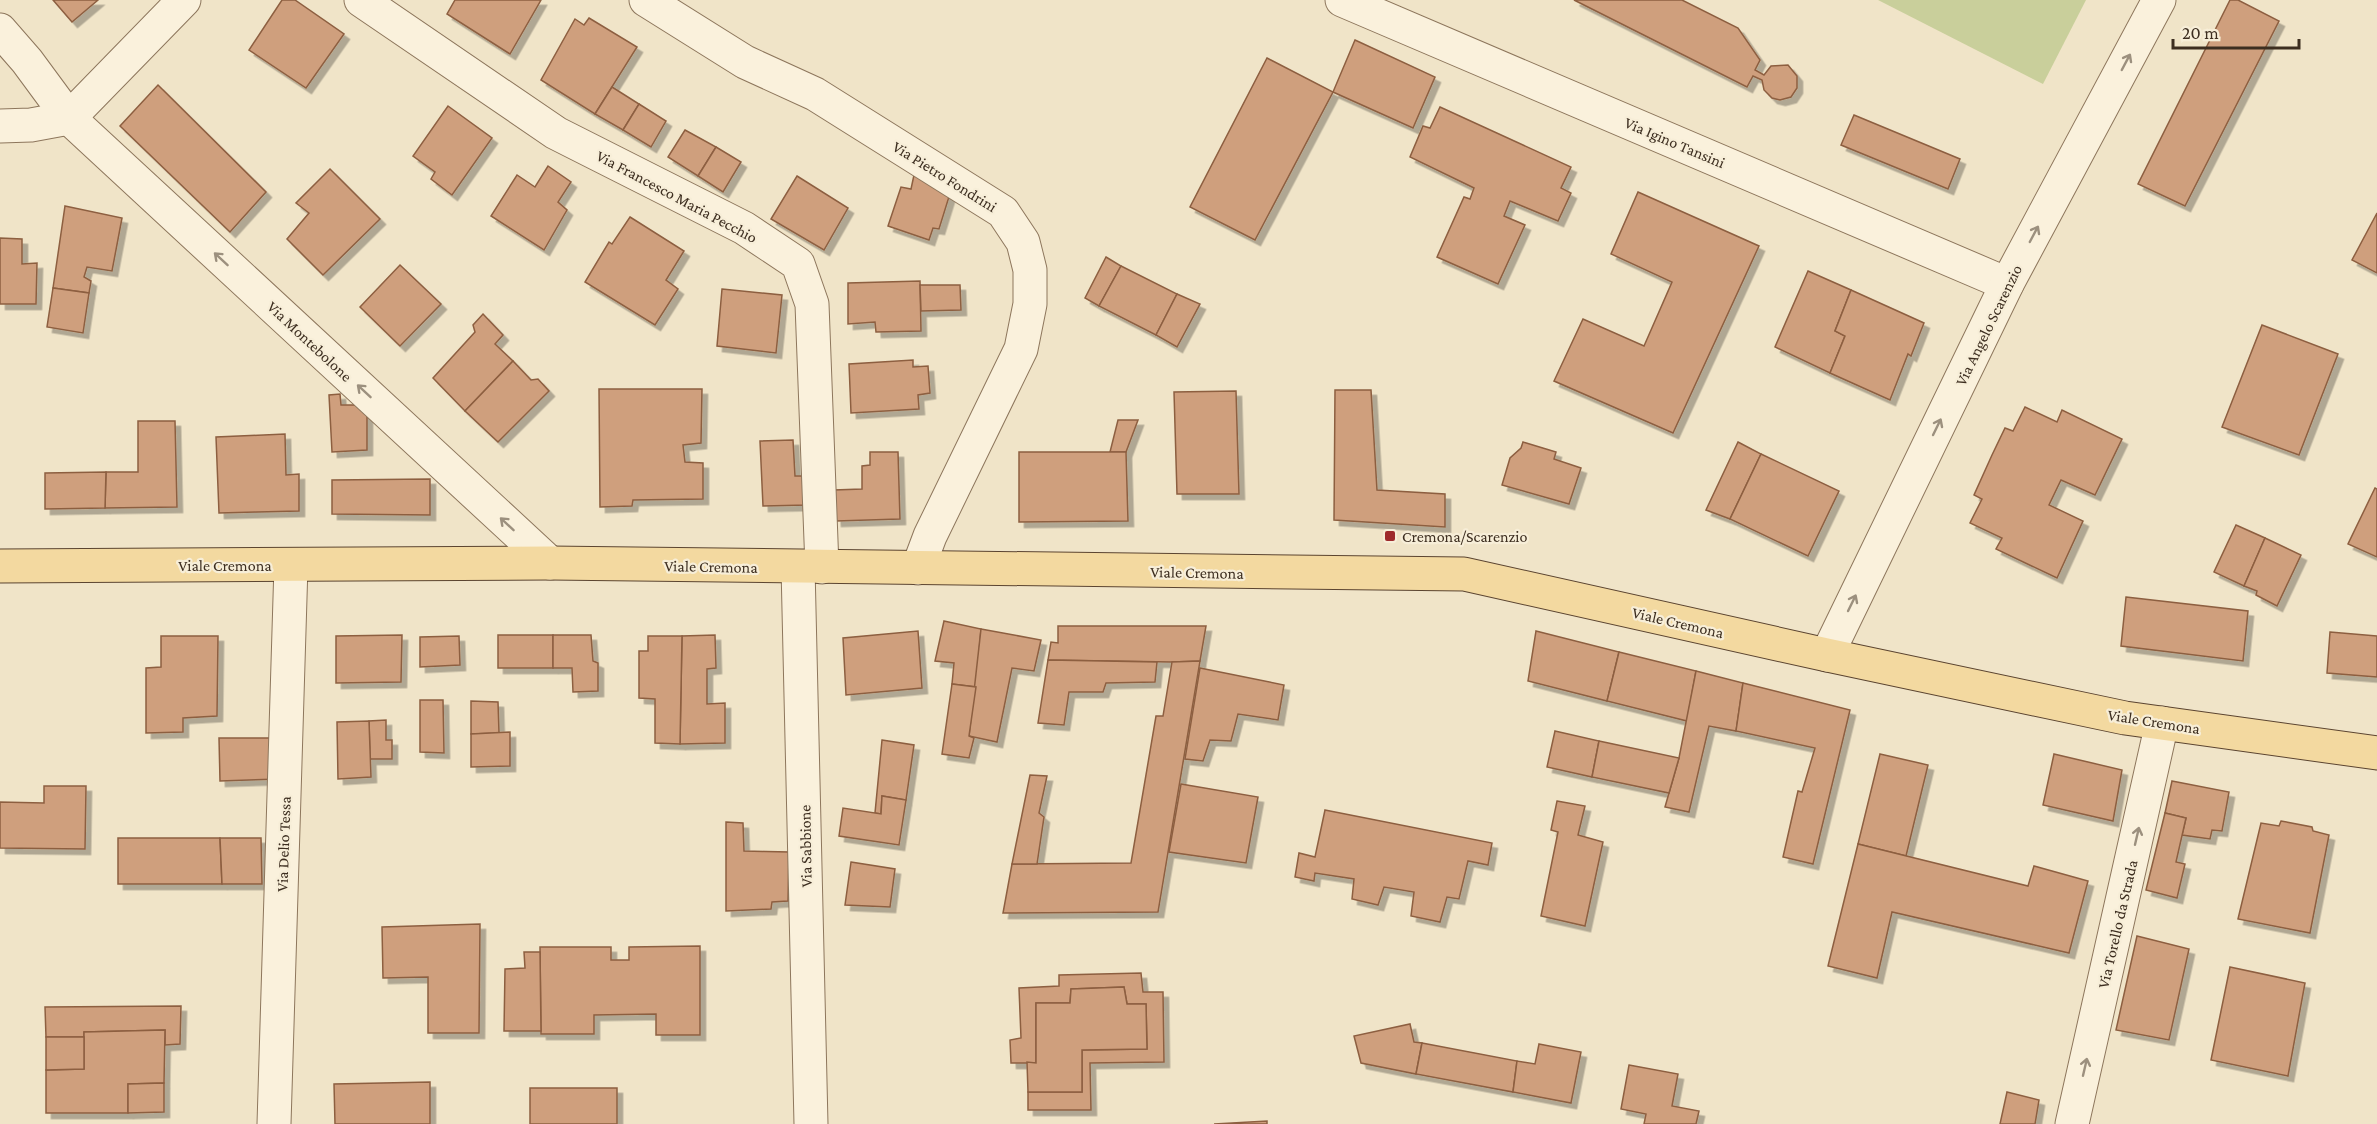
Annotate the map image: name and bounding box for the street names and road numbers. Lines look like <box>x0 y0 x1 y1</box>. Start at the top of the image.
street label: Via Igino Tansini <box>1622 114 1727 172</box>
street label: Via Pietro Fondrini <box>890 138 1000 215</box>
street label: Via Francesco Maria Pecchio <box>593 147 760 246</box>
street label: Via Angelo Scarenzio <box>1952 262 2026 389</box>
street label: Via Montebolone <box>264 298 355 385</box>
street label: Viale Cremona <box>178 557 272 574</box>
street label: Viale Cremona <box>664 557 758 576</box>
street label: Viale Cremona <box>1150 563 1244 582</box>
street label: Viale Cremona <box>1631 604 1726 641</box>
street label: Viale Cremona <box>2107 706 2202 737</box>
street label: Via Delio Tessa <box>273 795 294 892</box>
street label: Via Sabbione <box>796 805 815 887</box>
street label: Via Torello da Strada <box>2094 858 2141 990</box>

